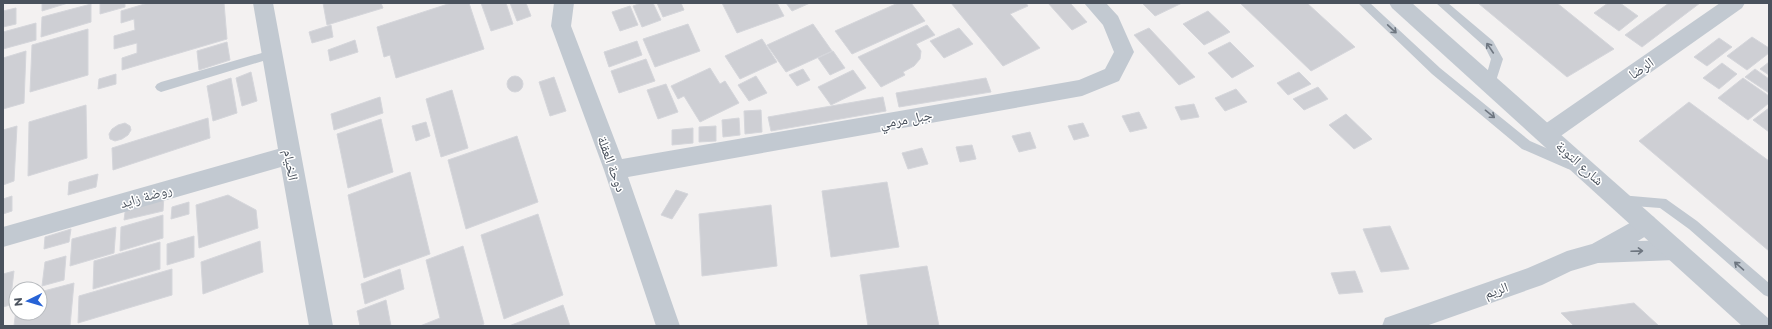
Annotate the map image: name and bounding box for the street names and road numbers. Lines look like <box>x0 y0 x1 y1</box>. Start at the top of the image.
street label: الرضا <box>1625 53 1657 83</box>
street label: جبل مرمي <box>878 106 934 135</box>
street label: دوحة العقلة <box>594 133 631 195</box>
street label: شارع التوبة <box>1552 137 1608 190</box>
street label: الخيام <box>278 148 303 182</box>
street label: روضة زايد <box>118 180 174 212</box>
street label: الريم <box>1482 278 1511 303</box>

